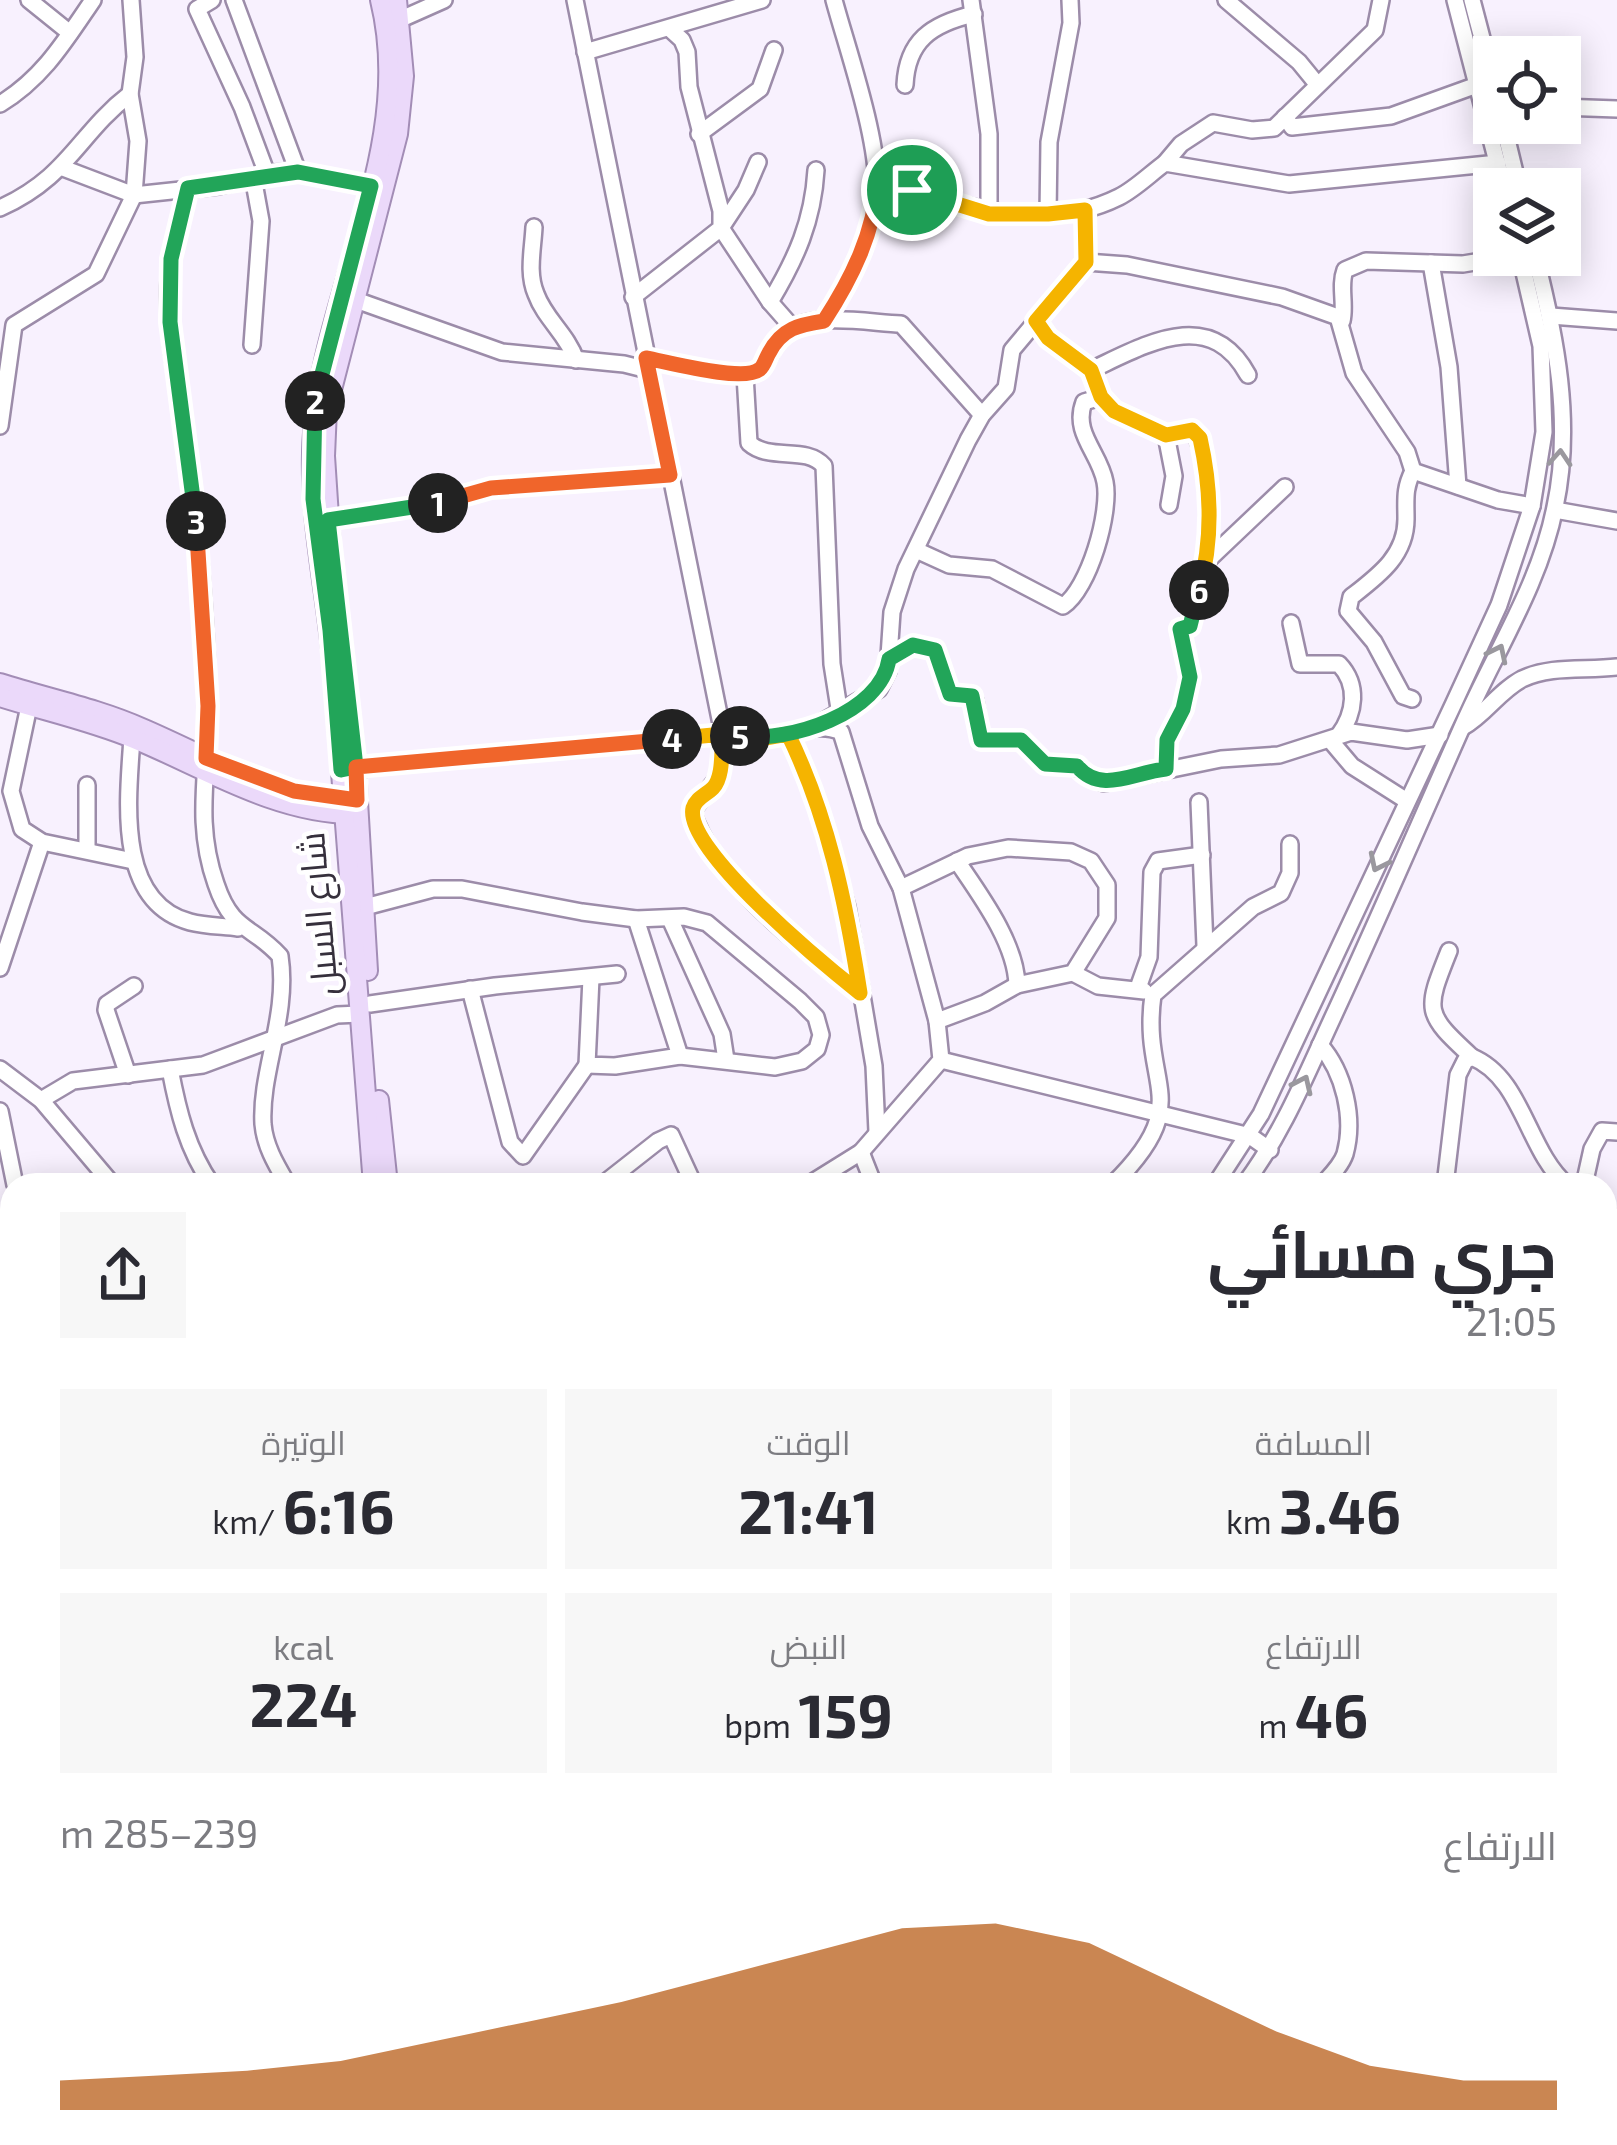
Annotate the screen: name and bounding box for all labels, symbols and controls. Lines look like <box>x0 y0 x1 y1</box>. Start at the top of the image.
map controls <box>1473 36 1581 276</box>
button: locate <box>1473 36 1581 144</box>
pin <box>861 139 963 241</box>
icon: arrive <box>879 157 945 223</box>
button: layers <box>1473 168 1581 276</box>
pin: 2 <box>285 371 345 431</box>
text: 2 <box>305 381 325 421</box>
one-way arrow <box>1547 448 1573 467</box>
pin: 1 <box>408 473 468 533</box>
text: 1 <box>431 483 445 523</box>
pin: 3 <box>166 491 226 551</box>
text: 3 <box>187 501 205 541</box>
pin: 6 <box>1169 560 1229 620</box>
text: 6 <box>1189 570 1209 610</box>
one-way arrow <box>1484 644 1507 665</box>
pin: 5 <box>710 706 770 766</box>
pin: 4 <box>642 709 702 769</box>
text: 5 <box>731 716 749 756</box>
text: 4 <box>661 719 683 759</box>
street label: شارع السبل <box>288 830 350 998</box>
one-way arrow <box>1369 851 1392 872</box>
one-way arrow <box>1289 1075 1312 1096</box>
button: share <box>60 1212 186 1338</box>
text: جري مسائي <box>1208 1212 1557 1291</box>
text: 21:05 <box>1466 1297 1557 1344</box>
text: الوتيرة <box>261 1422 346 1462</box>
text: الوقت <box>766 1422 851 1462</box>
text: المسافة <box>1255 1422 1372 1462</box>
text: 6:16 <box>283 1474 395 1546</box>
text: 21:41 <box>738 1474 879 1546</box>
text: 3.46 <box>1279 1474 1401 1546</box>
text: /km <box>212 1501 283 1541</box>
text: km <box>1226 1501 1279 1541</box>
text: النبض <box>770 1626 847 1666</box>
text: الارتفاع <box>1265 1626 1362 1666</box>
text: kcal <box>273 1627 334 1667</box>
text: 224 <box>250 1667 357 1739</box>
text: 159 <box>798 1678 893 1750</box>
text: 46 <box>1295 1678 1368 1750</box>
text: bpm <box>724 1705 798 1745</box>
text: m <box>1259 1705 1295 1745</box>
text: 239–285 m <box>60 1809 258 1856</box>
text: الارتفاع <box>1443 1821 1557 1868</box>

